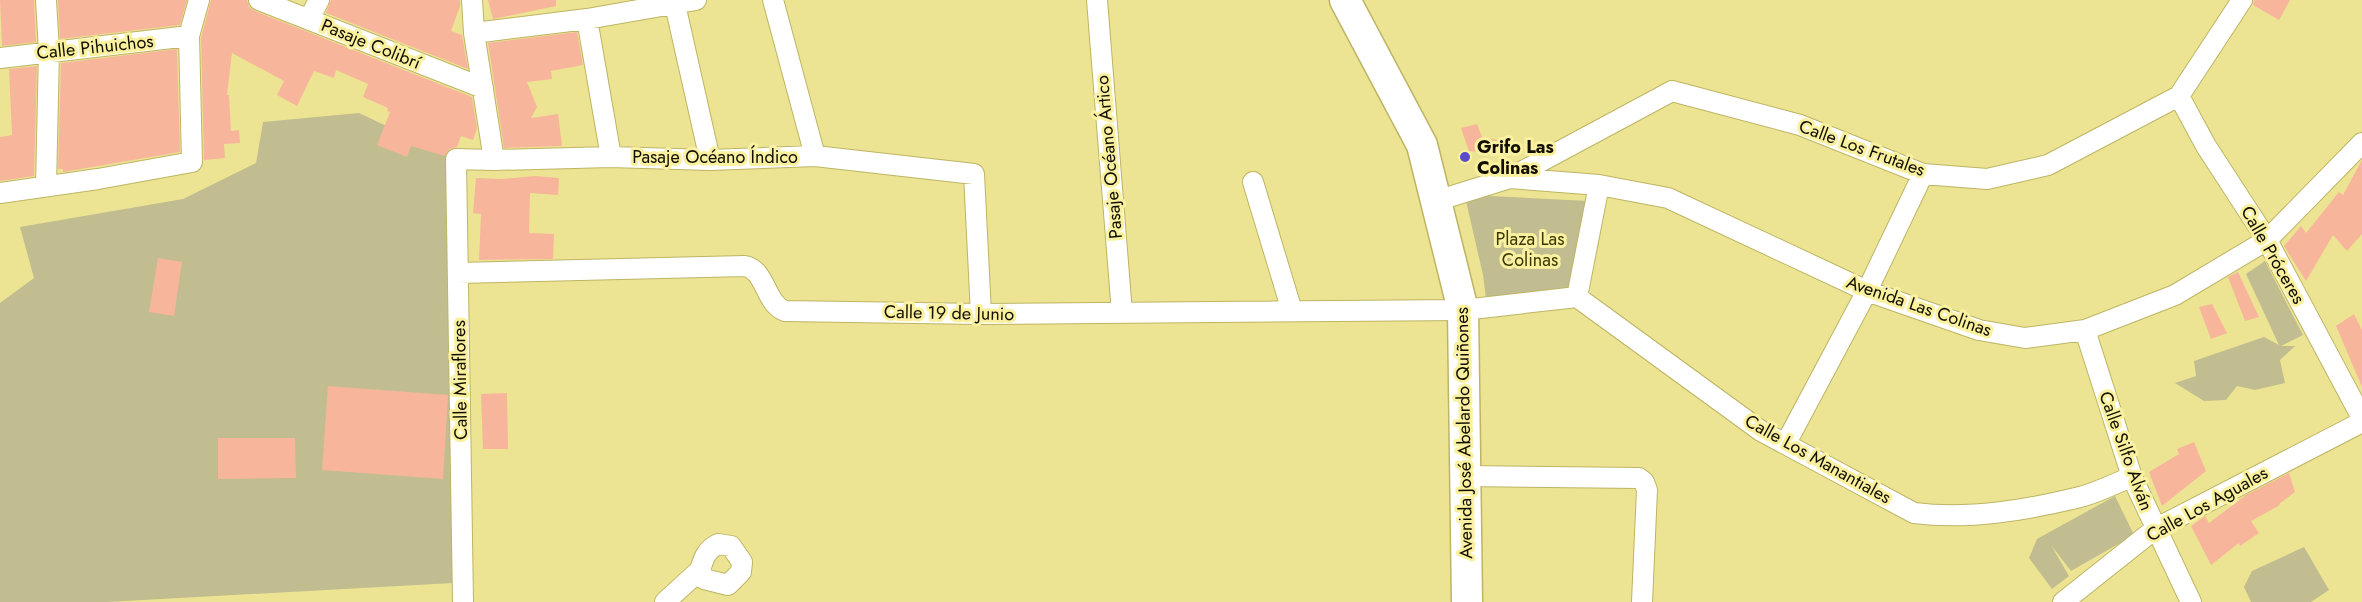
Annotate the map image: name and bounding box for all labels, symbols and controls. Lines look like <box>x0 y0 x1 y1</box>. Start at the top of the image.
street label: Pasaje Colibrí <box>317 12 426 76</box>
street label: Calle Pihuichos <box>35 28 155 66</box>
street label: Pasaje Océano Ártico <box>1089 74 1129 240</box>
street label: Calle Los Frutales <box>1795 113 1929 183</box>
place label: Grifo Las Colinas <box>1477 134 1554 181</box>
street label: Pasaje Océano Índico <box>632 144 798 170</box>
marker: Grifo Las Colinas <box>1458 150 1472 164</box>
street label: Calle Próceres <box>2234 201 2312 309</box>
park label: Plaza Las Colinas <box>1495 226 1565 273</box>
street label: Avenida Las Colinas <box>1843 269 1995 343</box>
street label: Calle 19 de Junio <box>884 299 1015 327</box>
street label: Avenida José Abelardo Quiñones <box>1449 307 1479 559</box>
street label: Calle Miraflores <box>446 320 474 440</box>
street label: Calle Silfo Alván <box>2092 388 2160 514</box>
street label: Calle Los Manantiales <box>1740 408 1896 510</box>
street label: Calle Los Aguales <box>2141 460 2273 548</box>

